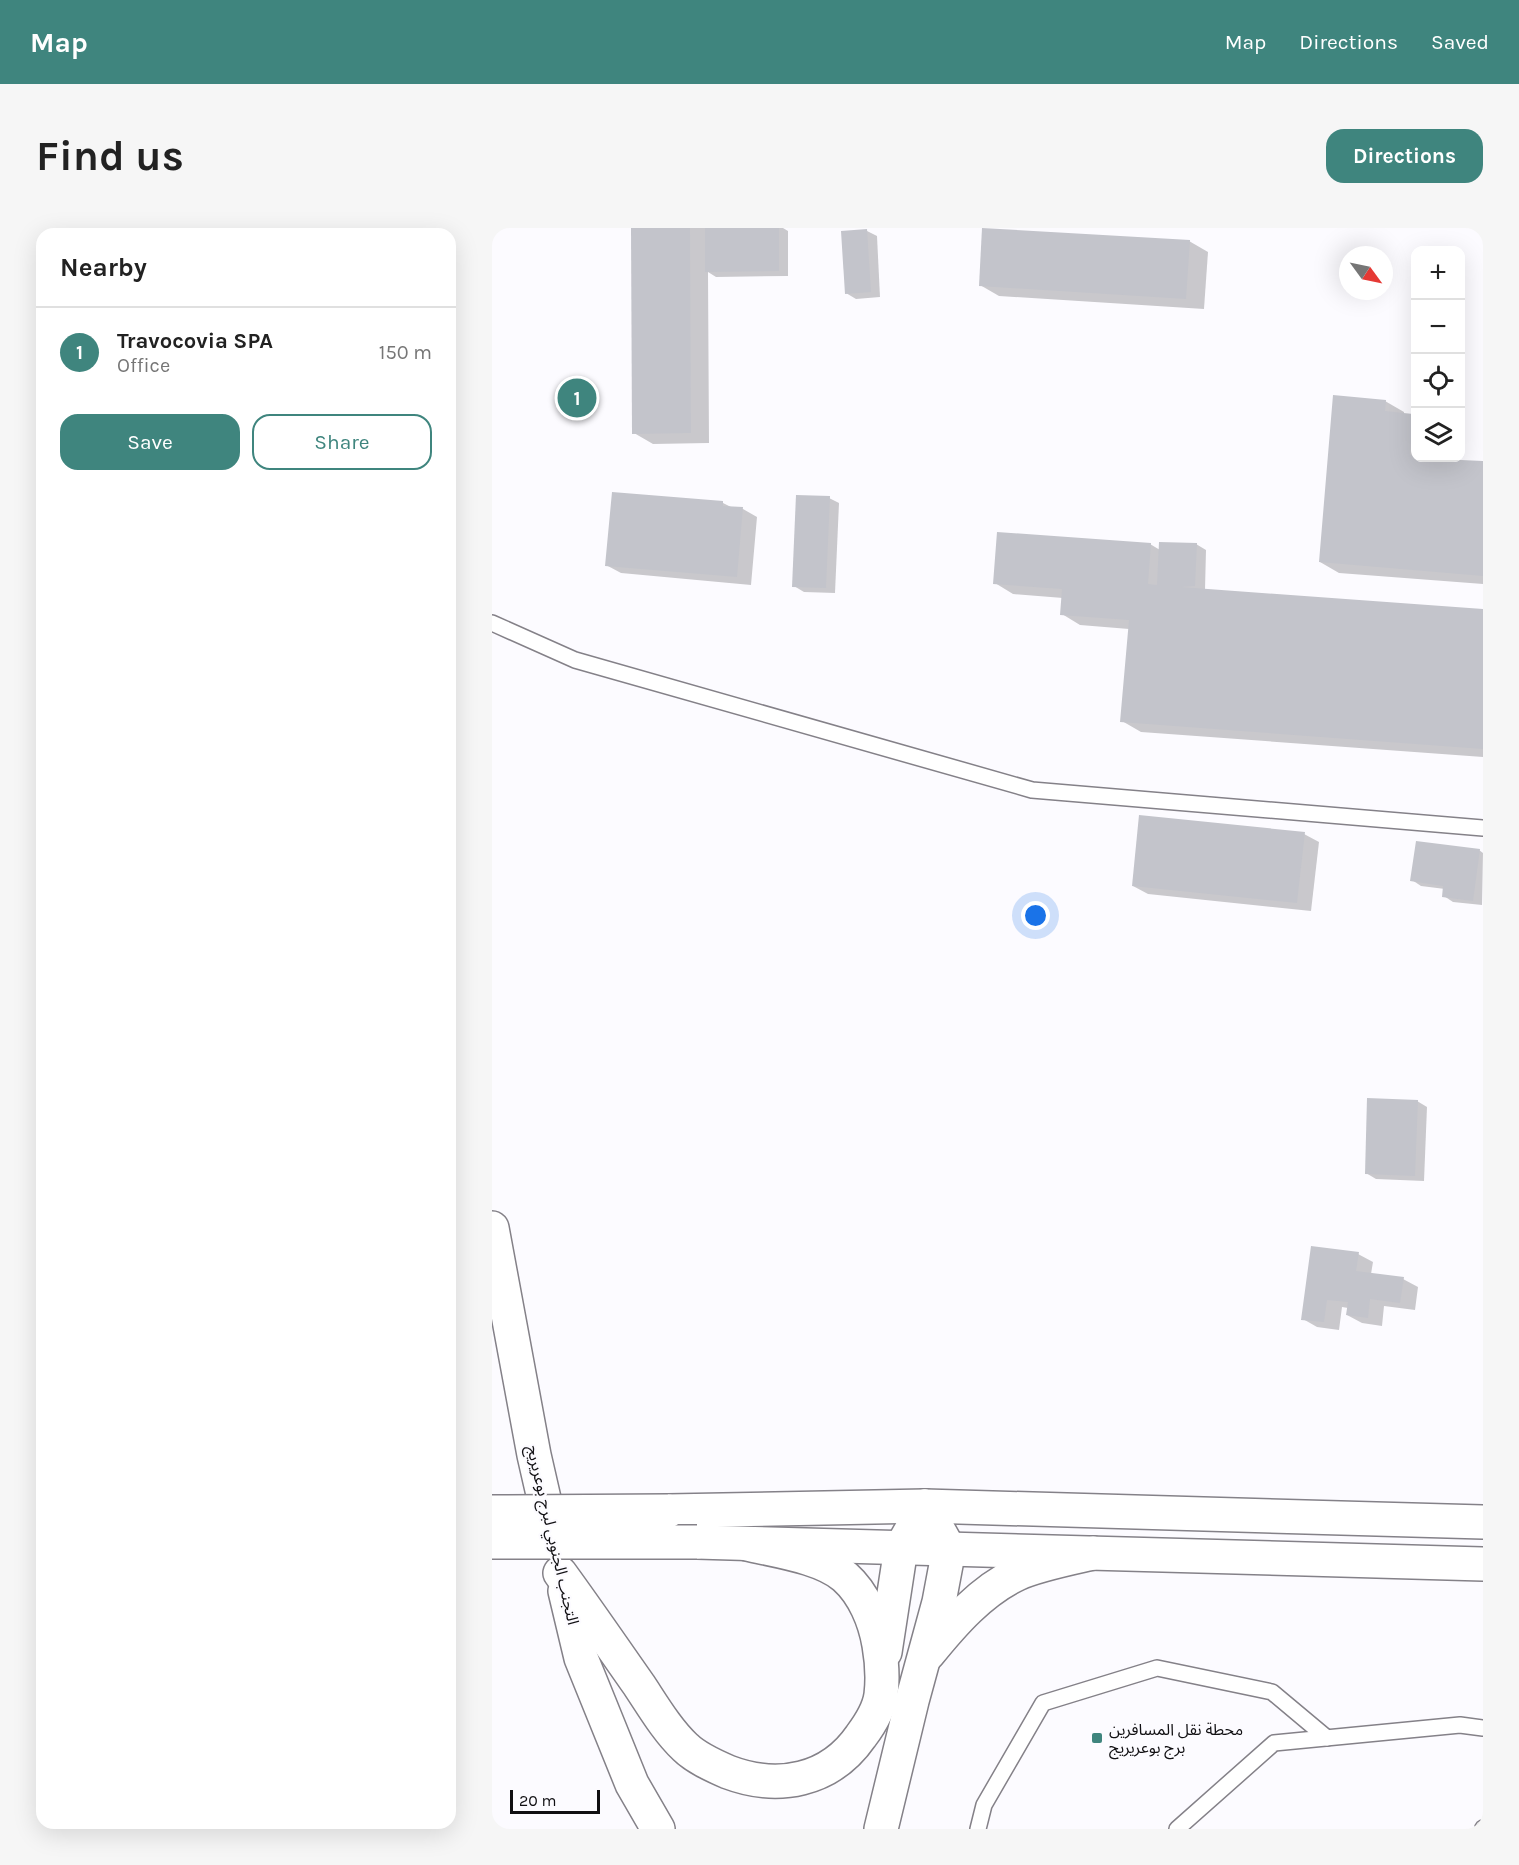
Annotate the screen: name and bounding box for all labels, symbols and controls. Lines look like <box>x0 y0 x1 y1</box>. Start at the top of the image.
text: Map <box>30 26 88 59</box>
text: Map <box>1225 30 1266 54</box>
text: Directions <box>1299 30 1398 54</box>
text: Saved <box>1431 30 1489 54</box>
button: Directions <box>1326 129 1483 183</box>
text: Find us <box>36 131 184 181</box>
north arrow <box>1339 246 1393 300</box>
map controls <box>1411 246 1465 462</box>
button: + <box>1411 246 1465 300</box>
text: Nearby <box>60 252 147 283</box>
button: − <box>1411 300 1465 354</box>
text: Travocovia SPA <box>117 328 273 354</box>
text: 1 <box>76 341 83 364</box>
text: 150 m <box>379 341 432 364</box>
text: Office <box>117 354 170 377</box>
button: locate <box>1411 354 1465 408</box>
pin: 1 <box>558 376 596 420</box>
button: layers <box>1411 408 1465 462</box>
button: Save <box>60 414 240 470</box>
button: Share <box>252 414 432 470</box>
your location <box>1021 901 1050 930</box>
street label: التجنب الجنوبي لبرج بوعريريج <box>520 1443 583 1627</box>
place label: محطة نقل المسافرين برج بوعريريج <box>1109 1720 1243 1760</box>
marker: محطة نقل المسافرين برج بوعريريج <box>1090 1731 1104 1745</box>
scale bar <box>510 1787 600 1814</box>
text: 20 m <box>519 1791 557 1810</box>

